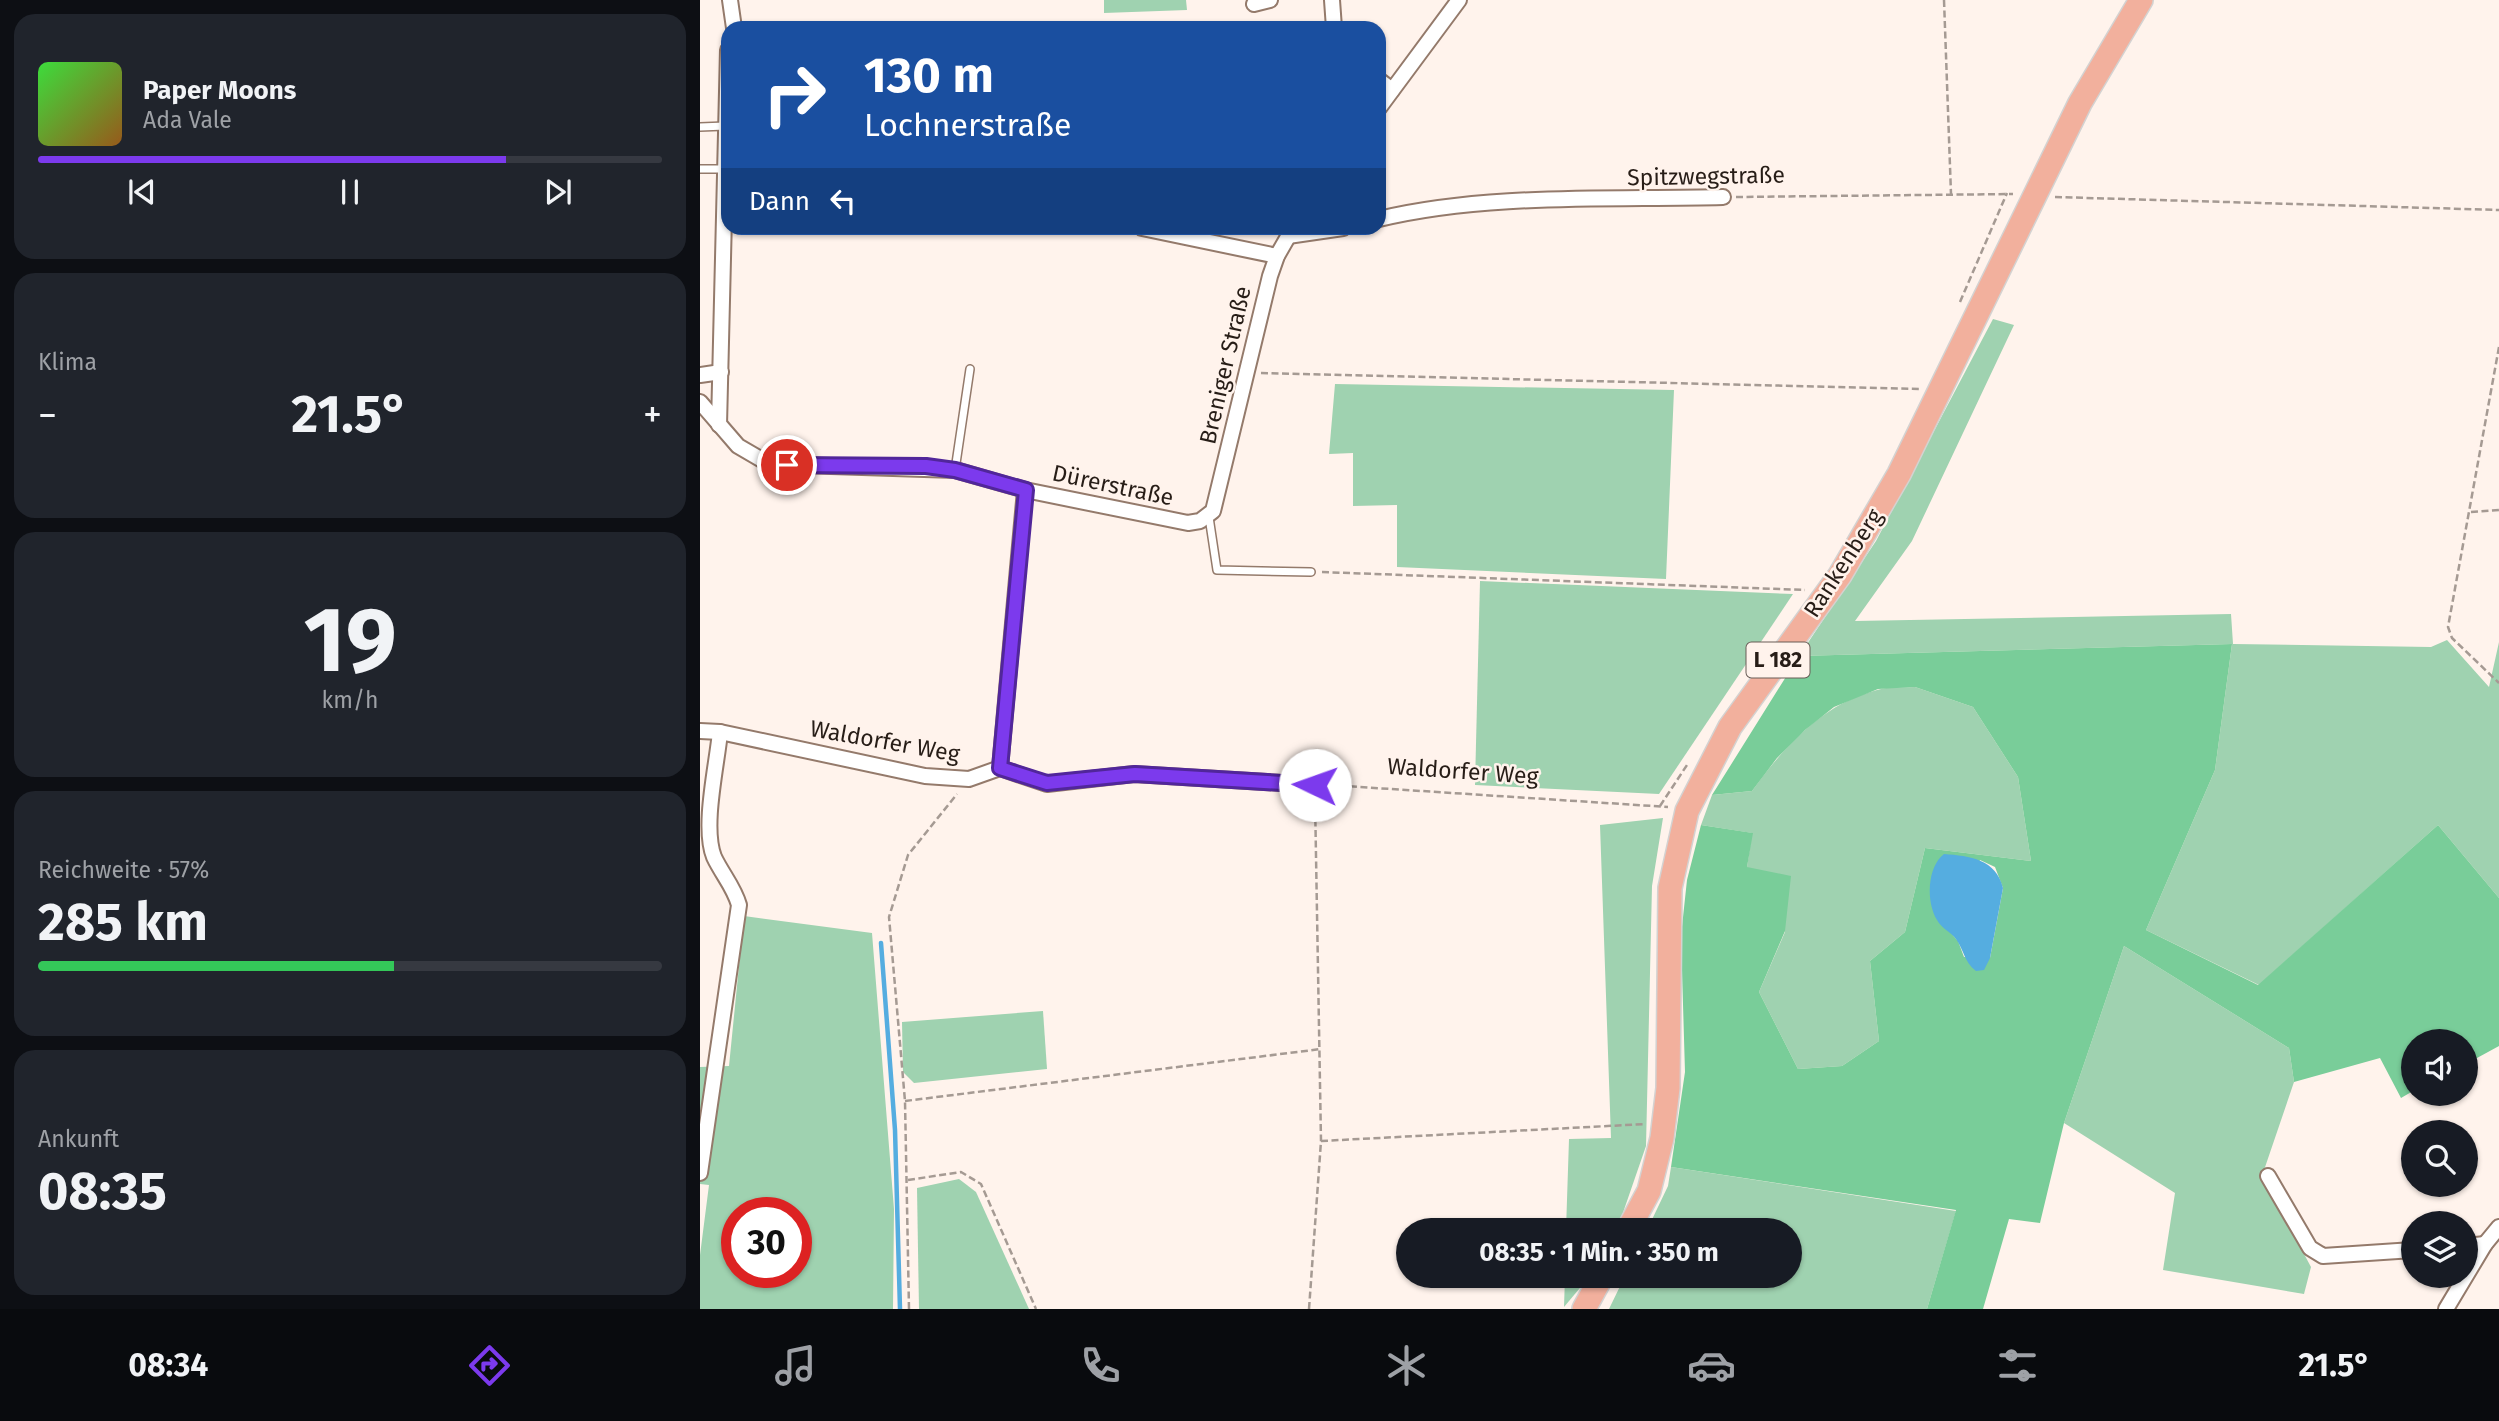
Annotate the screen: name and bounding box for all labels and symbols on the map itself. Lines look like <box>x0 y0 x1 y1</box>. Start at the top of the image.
street label: Spitzwegstraße <box>1627 161 1785 191</box>
street label: Breniger Straße <box>1193 283 1257 447</box>
pin <box>757 435 817 495</box>
street label: Dürerstraße <box>1050 458 1176 512</box>
street label: Rankenberg <box>1798 503 1889 623</box>
road number: L 182 <box>1746 642 1810 678</box>
street label: Waldorfer Weg <box>808 714 962 768</box>
position arrow <box>1278 748 1352 822</box>
street label: Waldorfer Weg <box>1386 752 1540 790</box>
speed limit sign: 30 <box>721 1197 812 1288</box>

